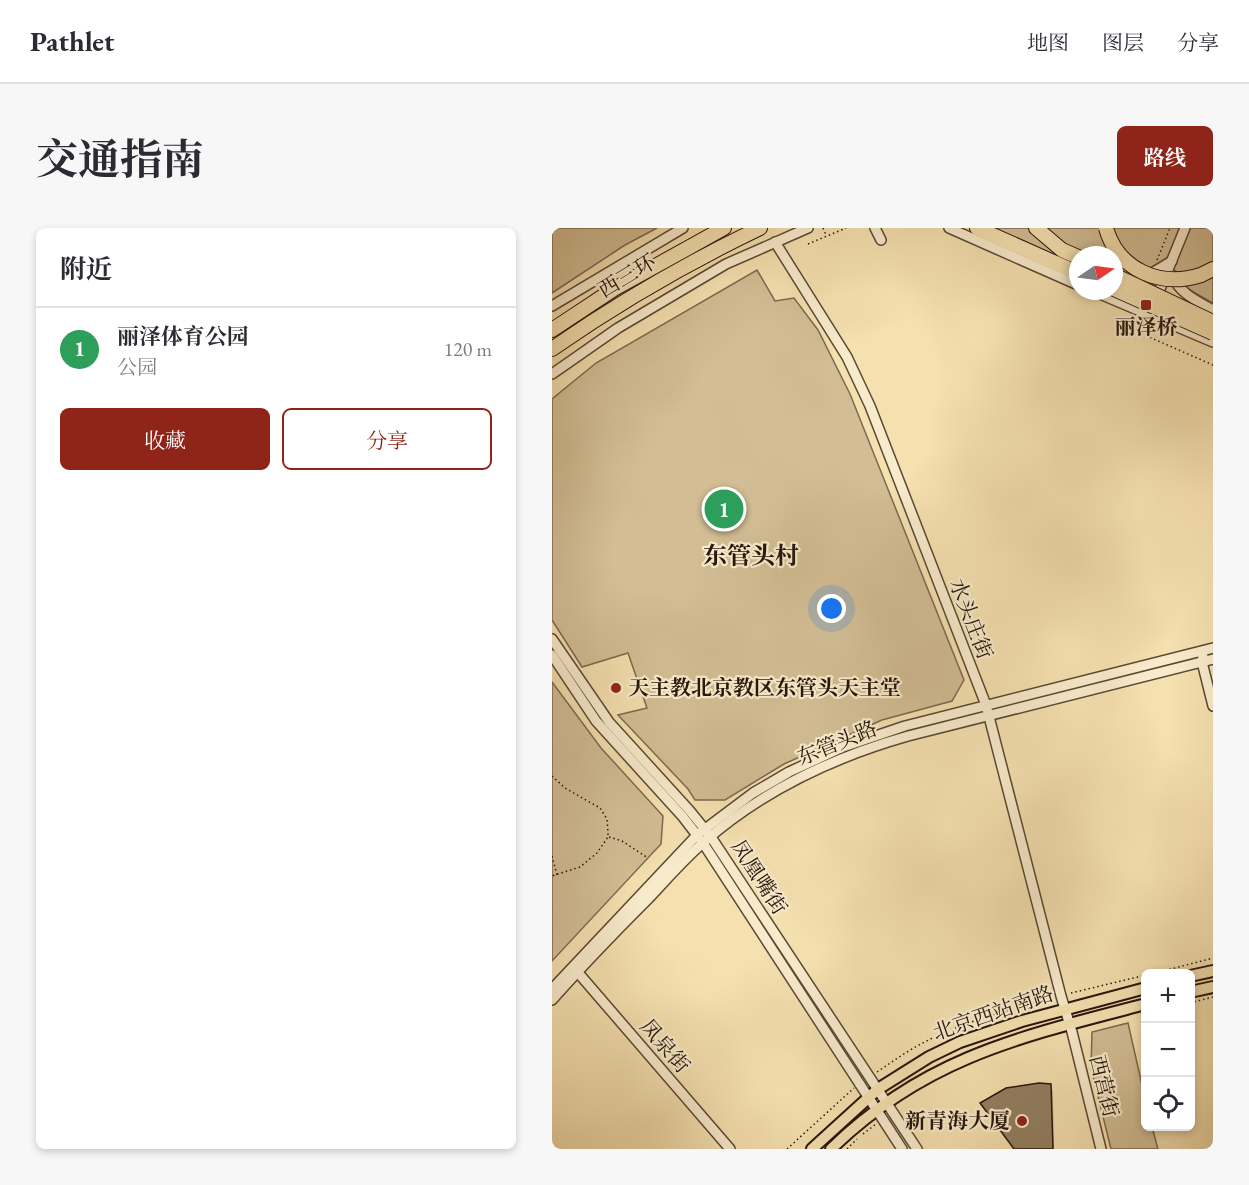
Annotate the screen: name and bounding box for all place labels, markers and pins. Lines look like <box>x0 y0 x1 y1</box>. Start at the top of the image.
marker: 丽泽桥 <box>1139 298 1153 312</box>
place label: 丽泽桥 <box>1115 313 1178 340</box>
pin: 1 <box>704 486 744 532</box>
place label: 天主教北京教区东管头天主堂 <box>628 674 901 701</box>
marker: 天主教北京教区东管头天主堂 <box>609 681 623 695</box>
place label: 新青海大厦 <box>905 1107 1010 1134</box>
marker: 新青海大厦 <box>1015 1114 1029 1128</box>

